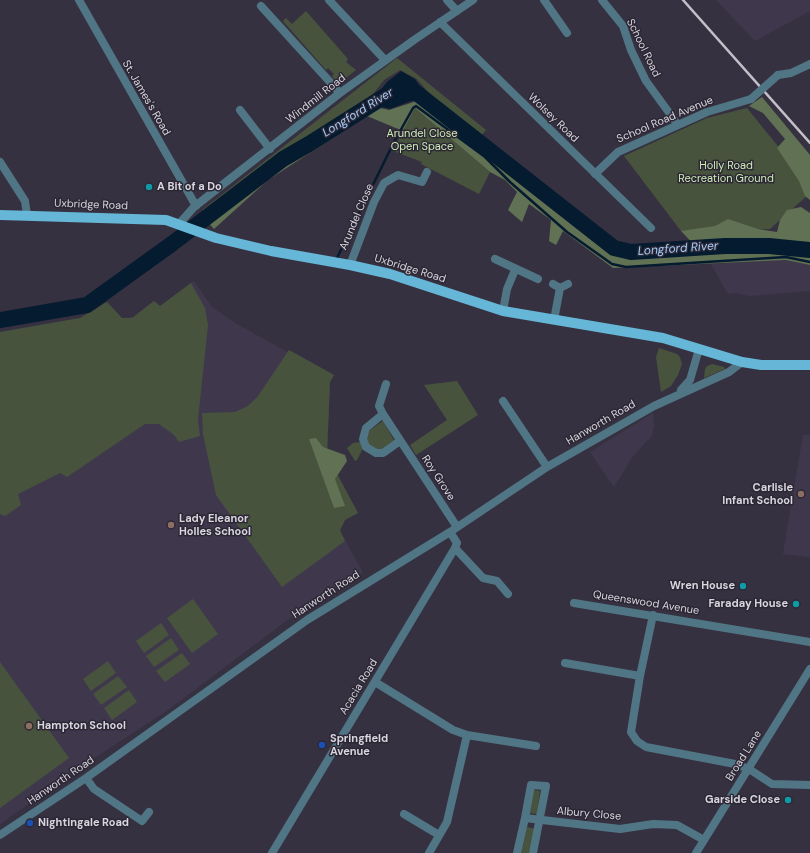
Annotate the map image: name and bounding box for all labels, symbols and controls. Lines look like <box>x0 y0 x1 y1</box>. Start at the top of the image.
street label: School Road <box>623 17 663 79</box>
street label: St. James's Road <box>119 58 173 138</box>
street label: Windmill Road <box>283 72 349 126</box>
water label: Longford River <box>320 85 396 141</box>
street label: Wolsey Road <box>525 91 581 145</box>
street label: School Road Avenue <box>615 94 715 146</box>
park label: Arundel Close Open Space <box>386 127 458 153</box>
park label: Holly Road Recreation Ground <box>678 159 774 185</box>
place label: A Bit of a Do <box>157 180 222 194</box>
marker: A Bit of a Do <box>144 182 154 192</box>
street label: Arundel Close <box>337 182 377 252</box>
street label: Uxbridge Road <box>54 197 128 213</box>
water label: Longford River <box>637 239 719 259</box>
street label: Uxbridge Road <box>373 252 447 286</box>
street label: Hanworth Road <box>564 398 638 448</box>
street label: Roy Grove <box>418 453 458 503</box>
place label: Carlisle Infant School <box>722 481 793 507</box>
marker: Carlisle Infant School <box>796 489 806 499</box>
place label: Lady Eleanor Holles School <box>179 512 251 538</box>
marker: Lady Eleanor Holles School <box>166 520 176 530</box>
street label: Hanworth Road <box>290 568 362 622</box>
place label: Wren House <box>670 579 735 593</box>
marker: Wren House <box>738 581 748 591</box>
street label: Queenswood Avenue <box>592 588 700 618</box>
place label: Faraday House <box>708 597 788 611</box>
marker: Faraday House <box>791 599 801 609</box>
street label: Acacia Road <box>337 657 381 717</box>
place label: Hampton School <box>37 719 126 733</box>
marker: Hampton School <box>24 721 34 731</box>
street label: Broad Lane <box>723 728 765 784</box>
place label: Springfield Avenue <box>330 732 388 758</box>
marker: Springfield Avenue <box>317 740 327 750</box>
street label: Hanworth Road <box>25 754 97 808</box>
place label: Garside Close <box>705 793 780 807</box>
marker: Garside Close <box>783 795 793 805</box>
street label: Albury Close <box>556 805 622 823</box>
place label: Nightingale Road <box>38 816 129 830</box>
marker: Nightingale Road <box>25 818 35 828</box>

